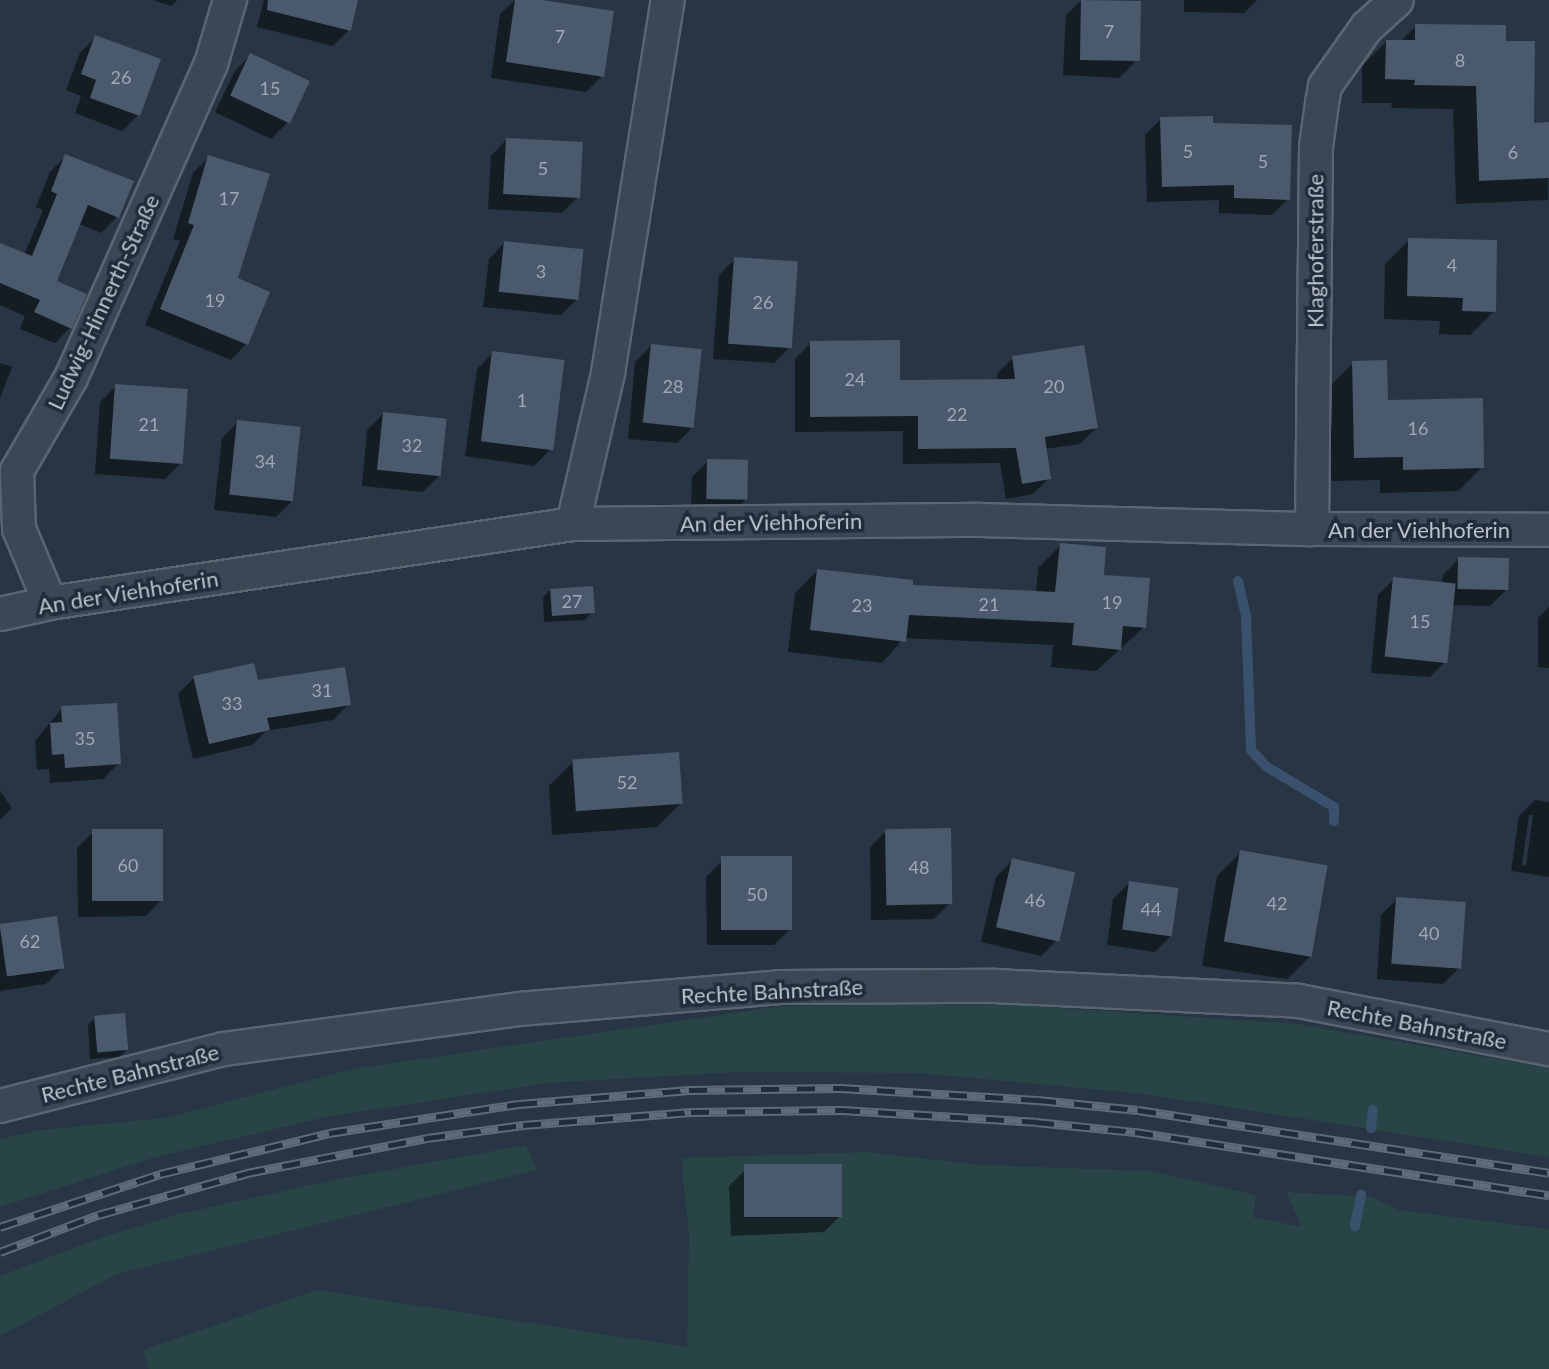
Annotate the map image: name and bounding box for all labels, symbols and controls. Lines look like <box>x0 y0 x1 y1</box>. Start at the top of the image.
house number: 7 <box>1104 20 1114 42</box>
house number: 7 <box>555 25 565 47</box>
house number: 8 <box>1455 49 1465 71</box>
house number: 26 <box>111 66 131 88</box>
house number: 15 <box>260 77 280 99</box>
house number: 5 <box>1183 140 1193 162</box>
house number: 6 <box>1508 141 1518 163</box>
house number: 5 <box>1258 150 1268 172</box>
house number: 5 <box>538 157 548 179</box>
street label: Klaghoferstraße <box>1302 174 1328 328</box>
house number: 17 <box>219 187 239 209</box>
street label: Ludwig-Hinnerth-Straße <box>42 190 164 414</box>
house number: 4 <box>1447 254 1457 276</box>
house number: 3 <box>536 260 546 282</box>
house number: 19 <box>205 289 225 311</box>
house number: 26 <box>753 291 773 313</box>
house number: 24 <box>845 368 865 390</box>
house number: 28 <box>663 375 683 397</box>
house number: 20 <box>1044 375 1064 397</box>
house number: 1 <box>517 389 527 411</box>
house number: 22 <box>947 403 967 425</box>
house number: 21 <box>139 413 159 435</box>
house number: 16 <box>1408 417 1428 439</box>
house number: 32 <box>402 434 422 456</box>
house number: 34 <box>255 450 275 472</box>
street label: An der Viehhoferin <box>679 507 863 537</box>
street label: An der Viehhoferin <box>1327 517 1511 543</box>
street label: An der Viehhoferin <box>35 565 221 619</box>
house number: 27 <box>562 590 582 612</box>
house number: 19 <box>1102 591 1122 613</box>
house number: 21 <box>979 593 999 615</box>
house number: 23 <box>852 594 872 616</box>
house number: 15 <box>1410 610 1430 632</box>
house number: 31 <box>312 679 332 701</box>
house number: 33 <box>222 692 242 714</box>
house number: 35 <box>75 727 95 749</box>
house number: 52 <box>617 771 637 793</box>
house number: 60 <box>118 854 138 876</box>
house number: 48 <box>909 856 929 878</box>
house number: 50 <box>747 883 767 905</box>
house number: 46 <box>1025 889 1045 911</box>
house number: 42 <box>1267 892 1287 914</box>
house number: 44 <box>1141 898 1161 920</box>
house number: 40 <box>1419 922 1439 944</box>
house number: 62 <box>20 930 40 952</box>
street label: Rechte Bahnstraße <box>680 973 864 1009</box>
street label: Rechte Bahnstraße <box>1325 994 1509 1054</box>
street label: Rechte Bahnstraße <box>38 1038 222 1108</box>

